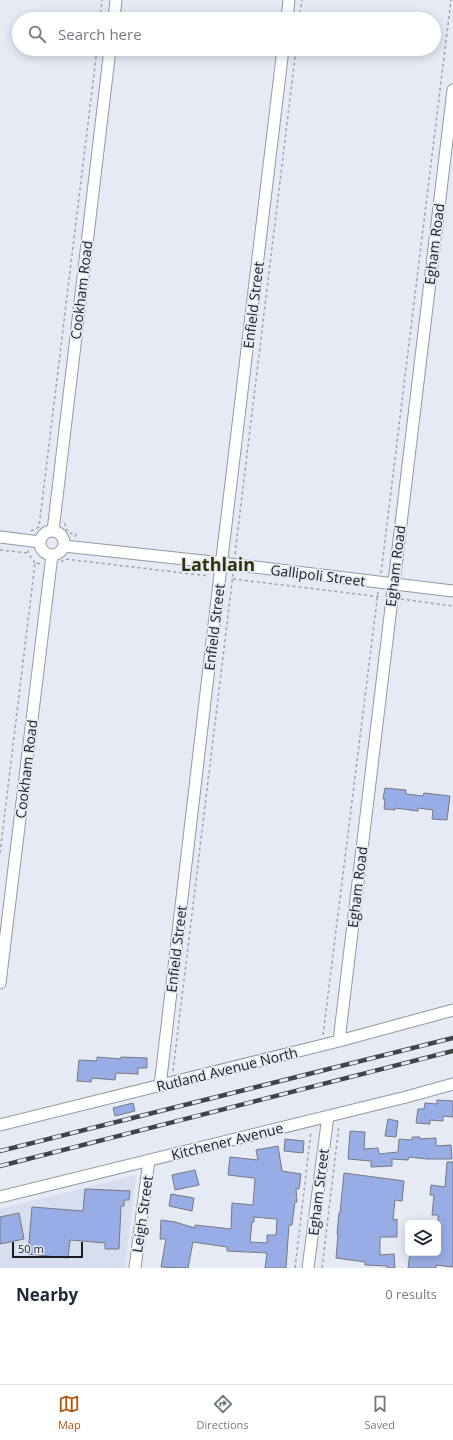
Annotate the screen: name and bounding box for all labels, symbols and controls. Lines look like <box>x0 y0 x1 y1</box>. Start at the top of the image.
search box <box>12 12 441 56</box>
icon: search <box>26 23 48 45</box>
text: Search here <box>58 24 142 44</box>
street label: Egham Road <box>420 202 448 286</box>
street label: Cookham Road <box>66 240 96 340</box>
street label: Enfield Street <box>238 261 268 349</box>
street label: Egham Road <box>381 524 409 608</box>
district label: Lathlain <box>181 552 255 576</box>
street label: Gallipoli Street <box>270 560 366 590</box>
street label: Enfield Street <box>199 583 229 671</box>
street label: Cookham Road <box>11 719 41 819</box>
street label: Egham Road <box>343 845 371 929</box>
street label: Enfield Street <box>161 905 191 993</box>
street label: Rutland Avenue North <box>154 1042 300 1096</box>
street label: Kitchener Avenue <box>169 1118 285 1164</box>
street label: Egham Street <box>303 1147 333 1237</box>
street label: Leigh Street <box>127 1174 157 1254</box>
map controls <box>405 1220 441 1256</box>
button: layers <box>405 1220 441 1256</box>
scale bar <box>12 1240 83 1259</box>
text: 50 m <box>18 1241 44 1256</box>
text: Nearby <box>16 1283 78 1306</box>
text: 0 results <box>385 1285 437 1303</box>
tab: Map <box>58 1393 81 1432</box>
tab: Directions <box>197 1393 249 1432</box>
tab: Saved <box>364 1393 395 1432</box>

